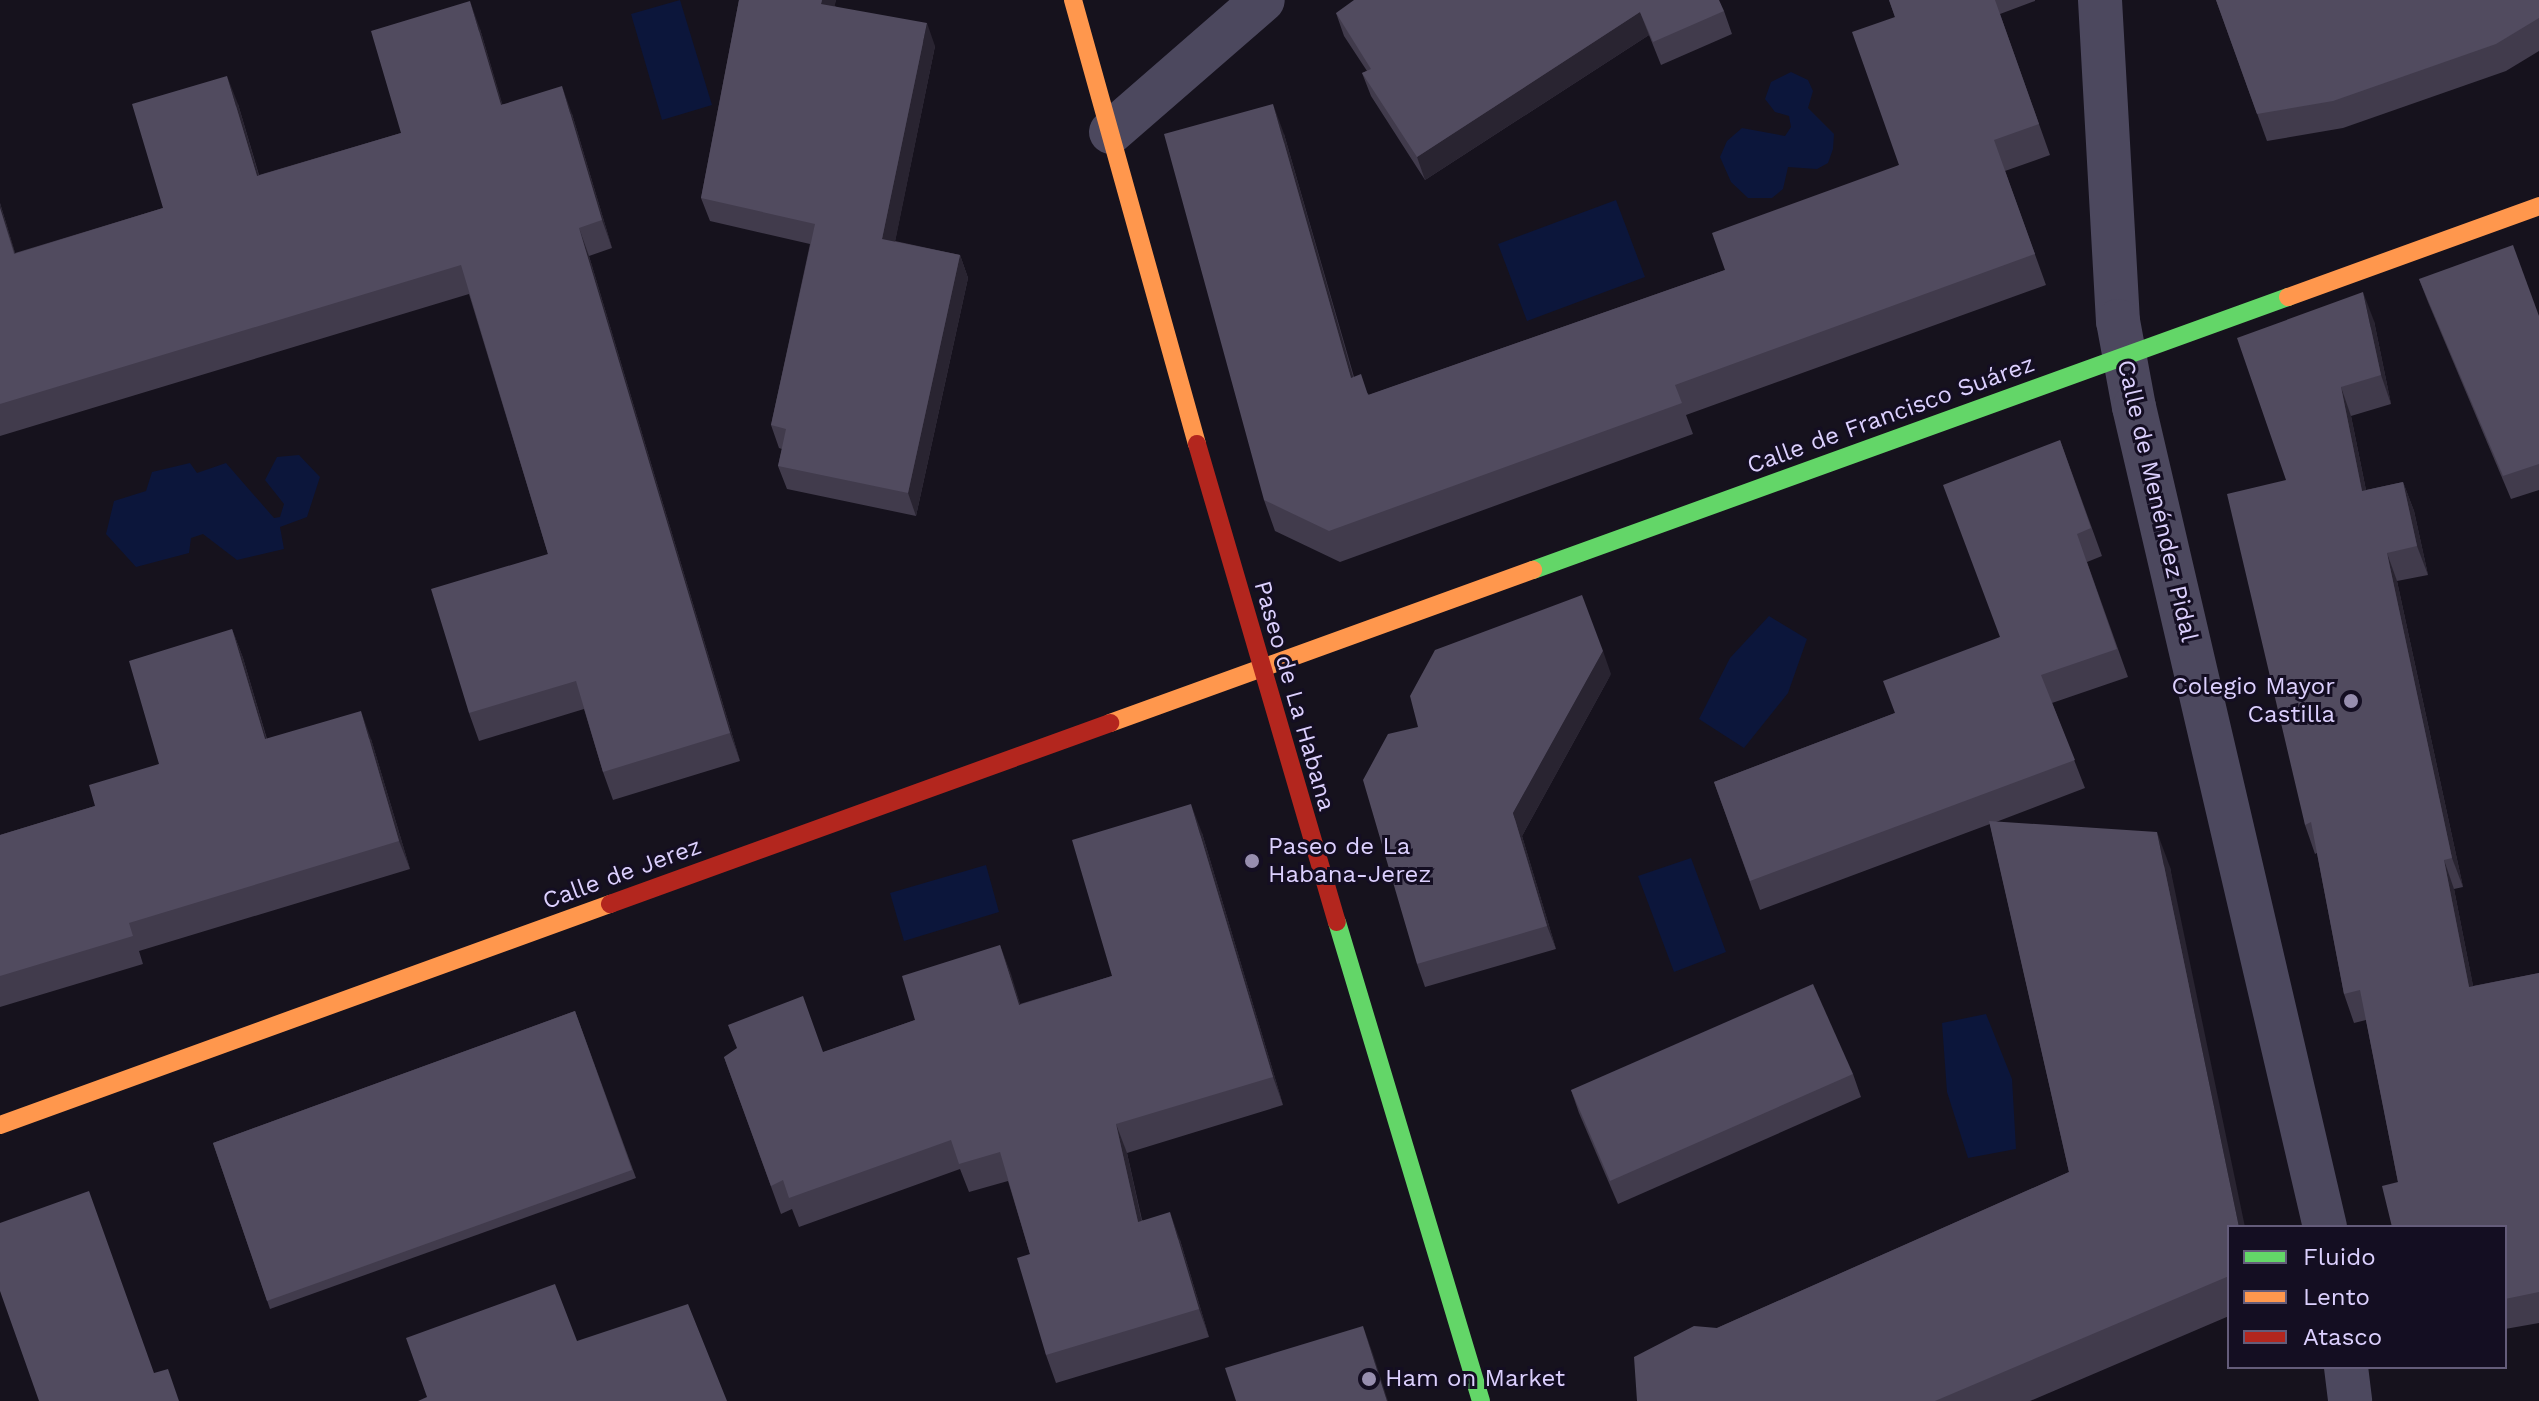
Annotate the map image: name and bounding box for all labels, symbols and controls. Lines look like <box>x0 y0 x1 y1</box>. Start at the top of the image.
street label: Calle de Francisco Suárez <box>1743 350 2039 480</box>
street label: Calle de Menéndez Pidal <box>2111 357 2203 645</box>
street label: Paseo de La Habana <box>1247 577 1341 815</box>
place label: Colegio Mayor Castilla <box>2171 673 2335 729</box>
marker: Colegio Mayor Castilla <box>2342 692 2360 710</box>
street label: Calle de Jerez <box>539 832 705 916</box>
place label: Paseo de La Habana-Jerez <box>1268 833 1431 889</box>
marker: Paseo de La Habana-Jerez <box>1243 852 1261 870</box>
legend <box>2227 1225 2507 1369</box>
text: Fluido <box>2303 1243 2376 1271</box>
text: Lento <box>2303 1283 2370 1311</box>
text: Atasco <box>2303 1323 2382 1351</box>
place label: Ham on Market <box>1385 1365 1565 1393</box>
marker: Ham on Market <box>1360 1370 1378 1388</box>

